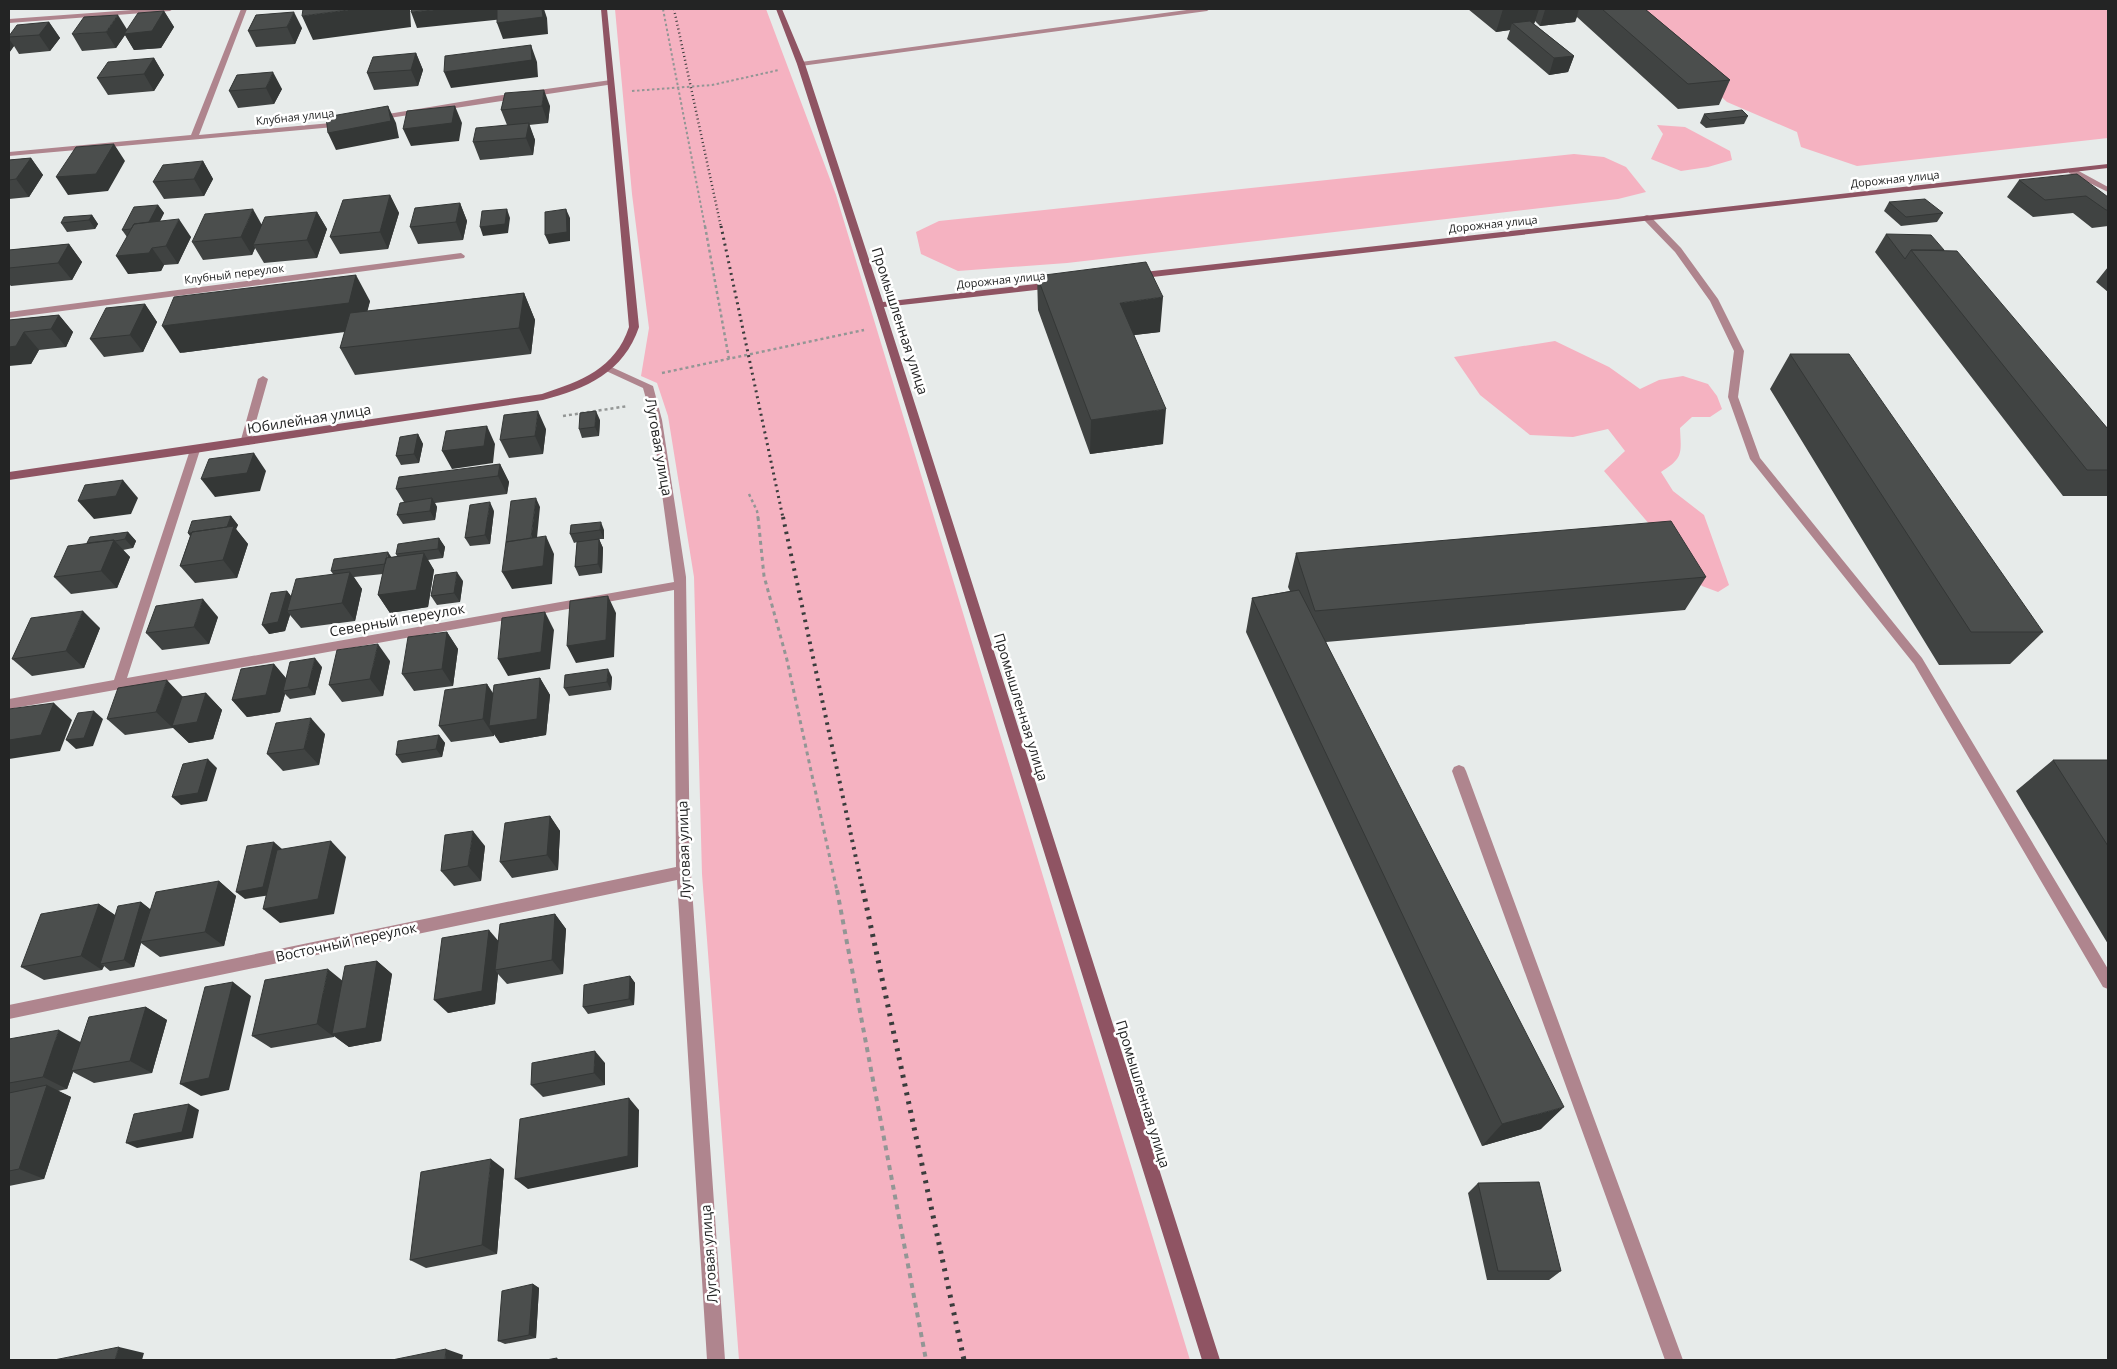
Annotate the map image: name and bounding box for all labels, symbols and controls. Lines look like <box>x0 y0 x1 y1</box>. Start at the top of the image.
street label: Клубная улица <box>255 105 335 128</box>
street label: Дорожная улица <box>1850 166 1940 191</box>
street label: Дорожная улица <box>1448 211 1538 236</box>
street label: Промышленная улица <box>868 245 933 397</box>
street label: Клубный переулок <box>183 260 285 287</box>
street label: Дорожная улица <box>956 267 1046 292</box>
street label: Луговая улица <box>642 397 677 497</box>
street label: Юбилейная улица <box>246 399 372 438</box>
street label: Северный переулок <box>328 598 467 641</box>
street label: Промышленная улица <box>990 630 1053 783</box>
street label: Луговая улица <box>672 800 695 900</box>
street label: Восточный переулок <box>274 917 419 966</box>
street label: Промышленная улица <box>1112 1017 1175 1170</box>
street label: Луговая улица <box>696 1204 721 1304</box>

